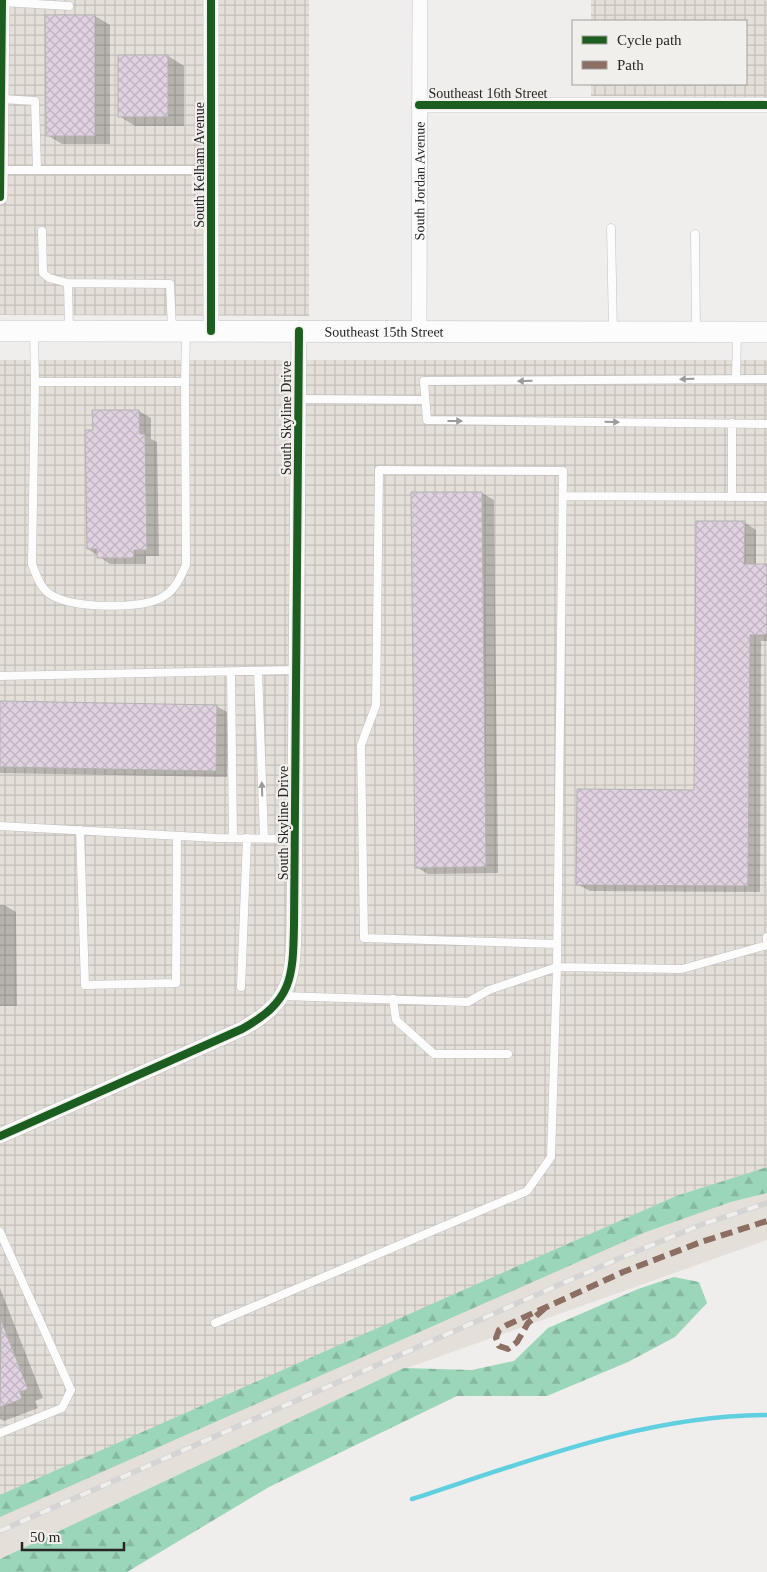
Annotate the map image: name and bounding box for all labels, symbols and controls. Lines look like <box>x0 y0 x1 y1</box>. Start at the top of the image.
legend <box>572 20 747 85</box>
text: Cycle path <box>617 32 682 48</box>
text: Path <box>617 57 644 73</box>
street label: Southeast 16th Street <box>429 86 548 101</box>
street label: South Kelham Avenue <box>192 102 207 228</box>
street label: South Jordan Avenue <box>412 122 427 240</box>
street label: Southeast 15th Street <box>324 324 444 339</box>
street label: South Skyline Drive <box>279 361 294 475</box>
one-way arrow <box>679 375 695 383</box>
one-way arrow <box>517 377 533 385</box>
one-way arrow <box>448 417 464 425</box>
one-way arrow <box>604 418 620 426</box>
street label: South Skyline Drive <box>276 766 291 880</box>
one-way arrow <box>258 781 266 797</box>
scale bar <box>22 1520 125 1552</box>
text: 50 m <box>30 1529 61 1545</box>

